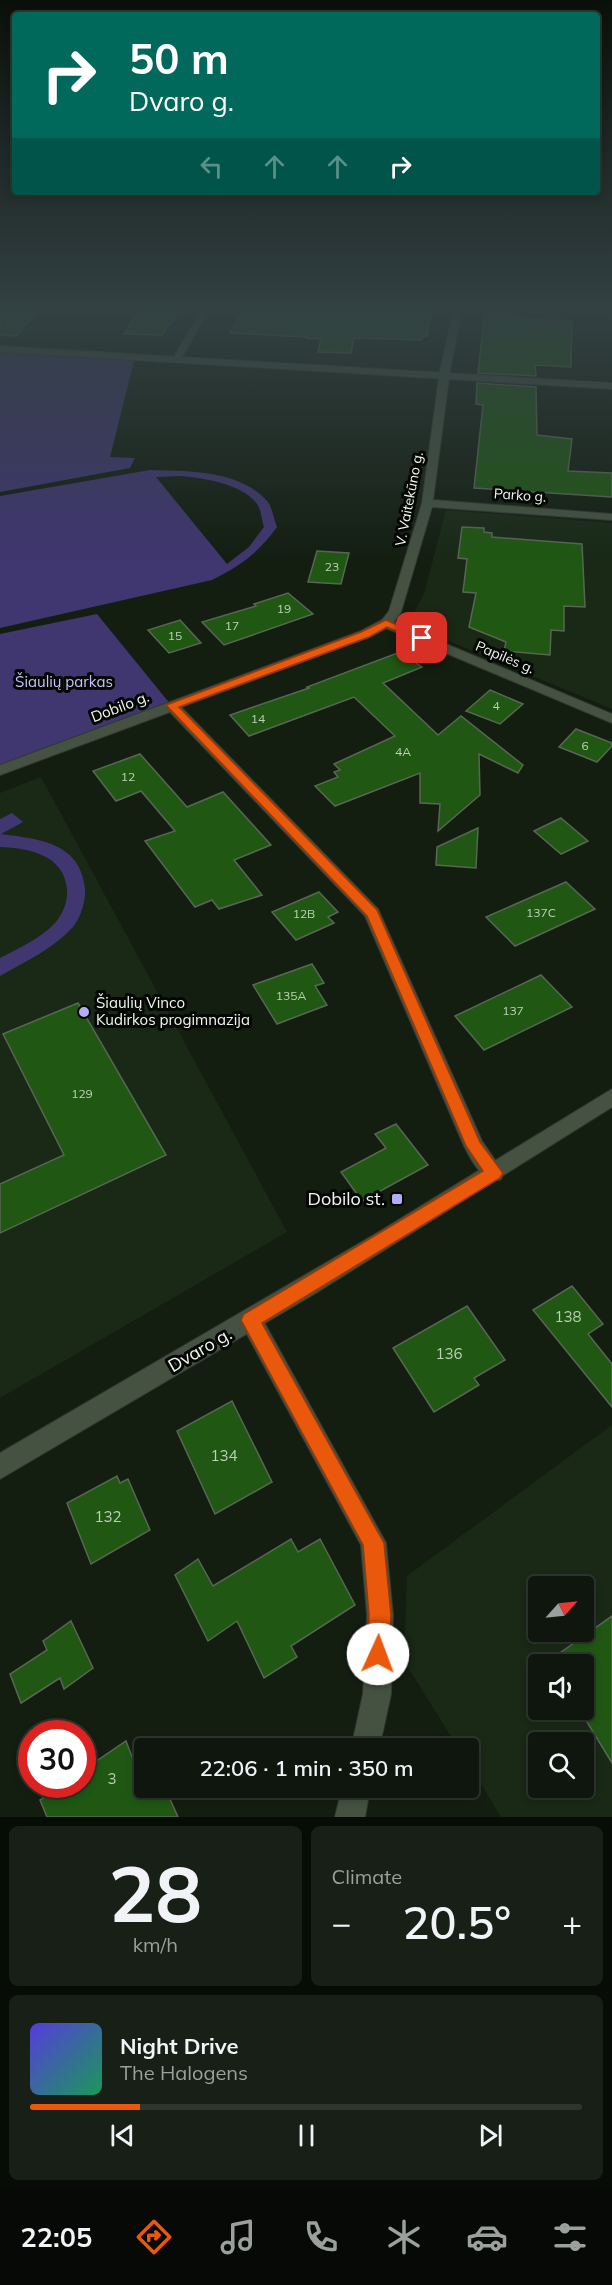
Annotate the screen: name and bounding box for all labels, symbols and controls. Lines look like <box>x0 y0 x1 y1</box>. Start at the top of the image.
text: 50 m <box>129 32 229 85</box>
icon: right <box>30 36 108 114</box>
text: Dvaro g. <box>129 84 234 118</box>
icon: left <box>195 150 228 183</box>
icon: ahead <box>258 150 291 183</box>
icon: ahead <box>321 150 354 183</box>
icon: right <box>384 150 417 183</box>
street label: V. Vaitekūno g. <box>391 450 427 548</box>
street label: Parko g. <box>493 484 547 506</box>
house number: 23 <box>325 559 339 574</box>
house number: 19 <box>277 601 291 616</box>
pin <box>396 612 447 663</box>
house number: 17 <box>225 618 239 633</box>
icon: arrive <box>405 621 438 654</box>
house number: 15 <box>168 628 182 643</box>
street label: Papilės g. <box>473 637 537 677</box>
park label: Šiaulių parkas <box>15 672 113 691</box>
street label: Dobilo g. <box>88 687 152 726</box>
house number: 4 <box>492 698 500 713</box>
house number: 14 <box>251 711 265 726</box>
house number: 6 <box>581 738 589 753</box>
house number: 4A <box>395 744 411 759</box>
house number: 12 <box>121 769 135 784</box>
house number: 137C <box>526 905 556 920</box>
house number: 12B <box>293 906 315 921</box>
house number: 135A <box>276 988 306 1003</box>
place label: Šiaulių Vinco Kudirkos progimnazija <box>96 993 250 1029</box>
house number: 137 <box>502 1003 524 1018</box>
marker: Šiaulių Vinco Kudirkos progimnazija <box>77 1005 91 1019</box>
house number: 129 <box>71 1086 93 1101</box>
place label: Dobilo st. <box>307 1187 385 1210</box>
marker: Dobilo st. <box>390 1192 404 1206</box>
house number: 138 <box>554 1307 582 1326</box>
street label: Dvaro g. <box>164 1322 236 1377</box>
house number: 136 <box>435 1344 463 1363</box>
house number: 134 <box>210 1446 238 1465</box>
house number: 132 <box>94 1507 122 1526</box>
north arrow <box>528 1576 594 1642</box>
map controls <box>528 1576 594 1798</box>
position arrow <box>346 1622 410 1686</box>
button: sound <box>528 1654 594 1720</box>
speed limit sign: 30 <box>18 1720 96 1798</box>
button: search <box>528 1732 594 1798</box>
text: 22:06 · 1 min · 350 m <box>199 1754 414 1782</box>
house number: 3 <box>107 1769 117 1788</box>
text: 28 <box>108 1844 202 1942</box>
text: Climate <box>332 1864 402 1889</box>
text: 20.5° <box>402 1894 511 1950</box>
text: − <box>332 1902 351 1943</box>
text: + <box>562 1902 582 1943</box>
text: km/h <box>133 1932 178 1957</box>
text: Night Drive <box>120 2032 239 2060</box>
text: The Halogens <box>120 2060 248 2085</box>
icon: previous <box>106 2119 139 2152</box>
icon: pause <box>290 2119 323 2152</box>
icon: next <box>474 2119 507 2152</box>
icon: directions <box>133 2216 175 2258</box>
icon: music <box>217 2216 259 2258</box>
icon: phone <box>300 2216 342 2258</box>
icon: climate <box>383 2216 425 2258</box>
icon: car <box>466 2216 508 2258</box>
icon: filters <box>549 2216 591 2258</box>
text: 22:05 <box>21 2220 92 2254</box>

